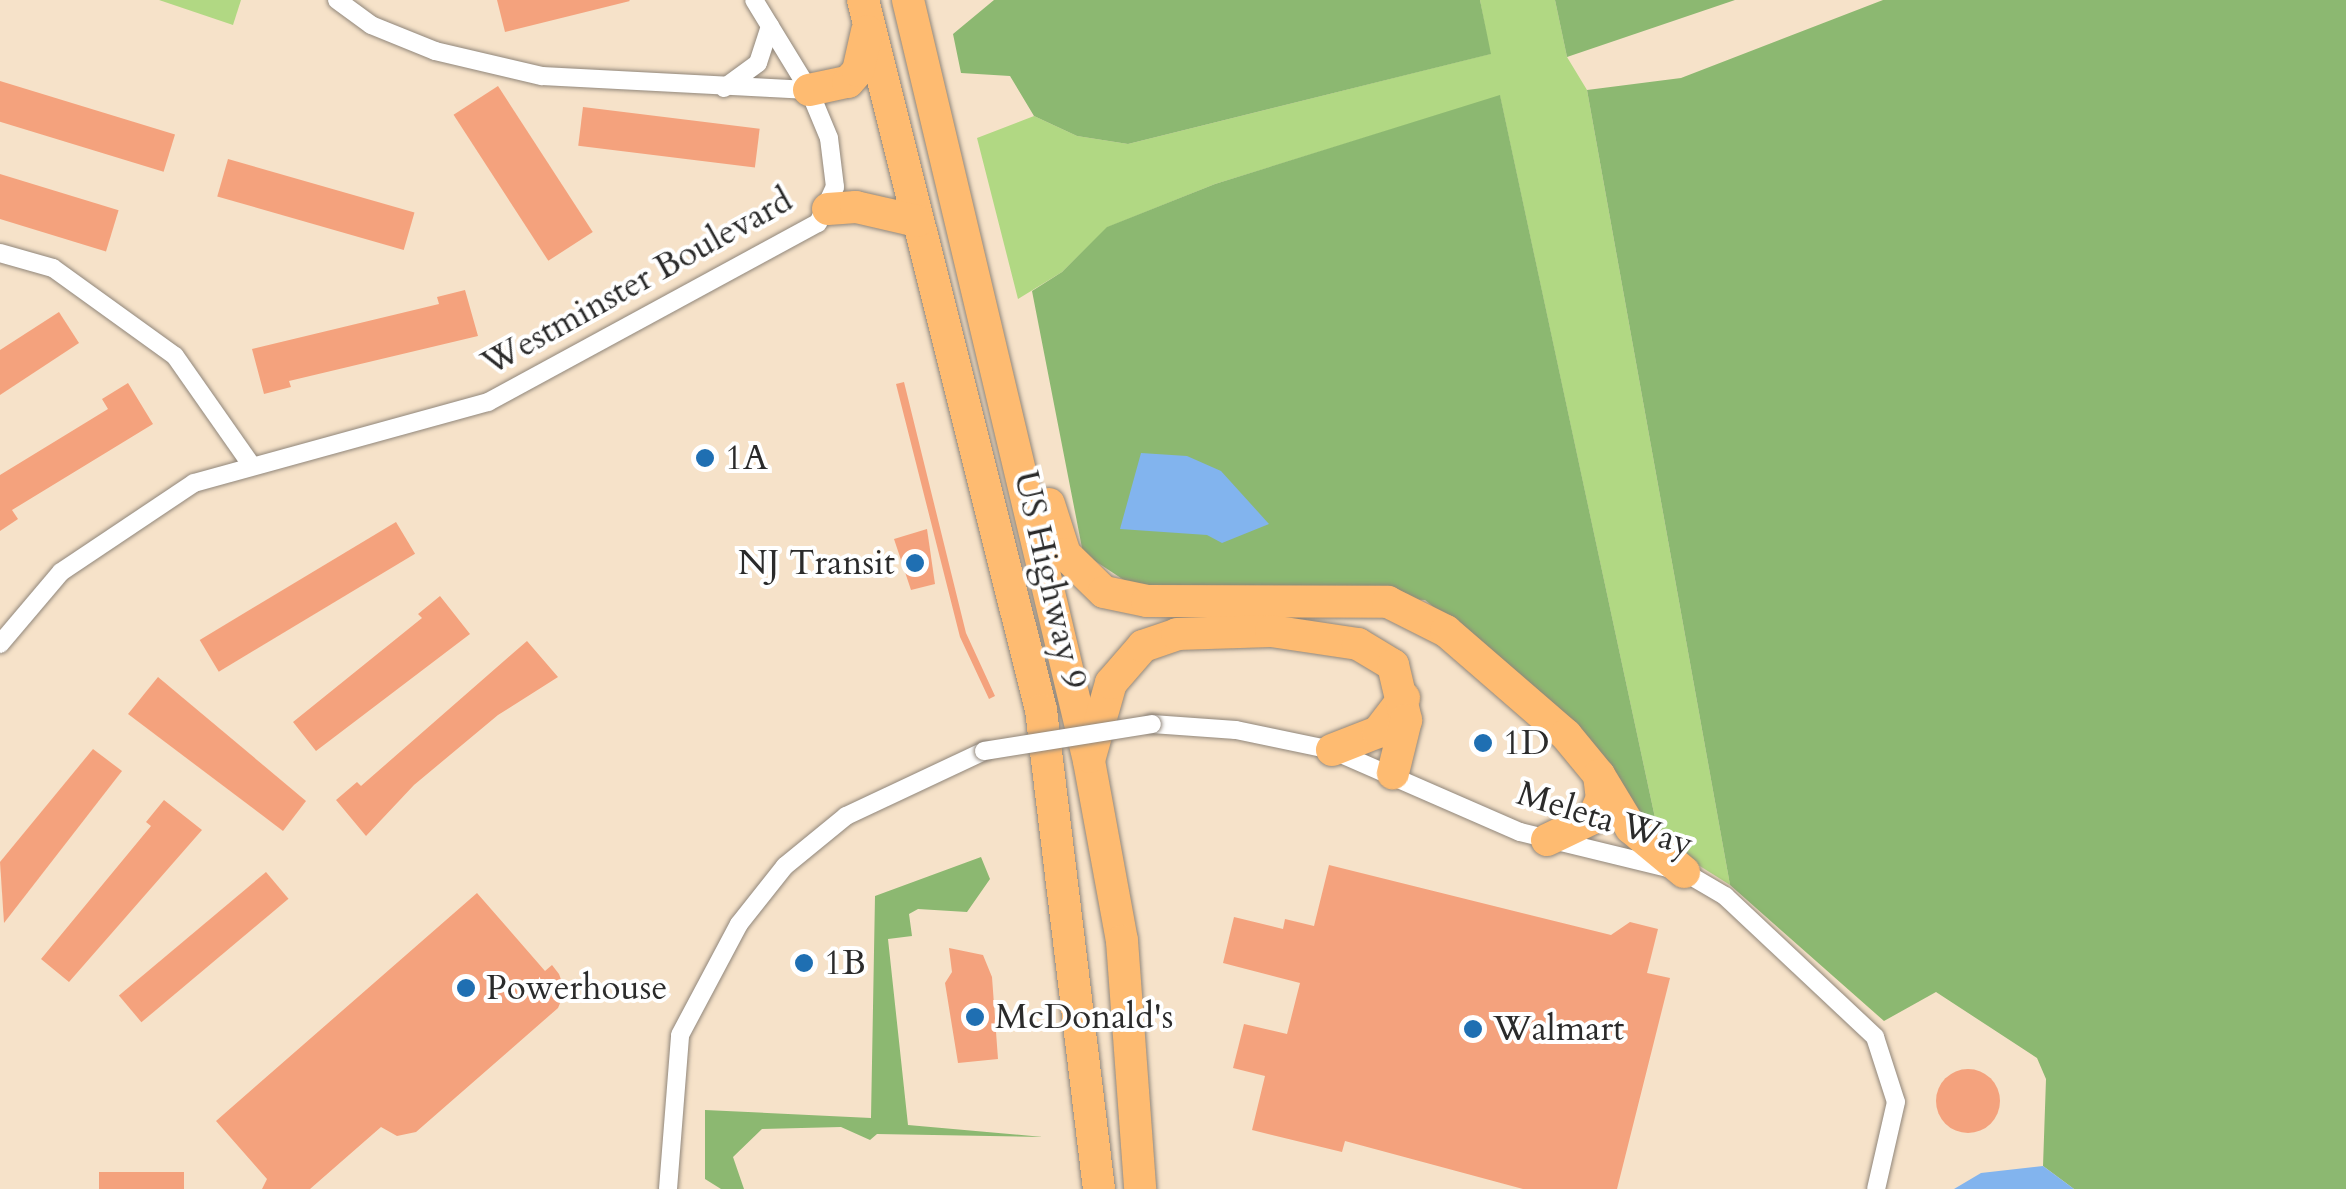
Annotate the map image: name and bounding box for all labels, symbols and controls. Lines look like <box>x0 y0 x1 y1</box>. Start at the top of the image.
street label: Westminster Boulevard <box>474 179 800 385</box>
place label: 1A <box>725 437 768 479</box>
marker: 1A <box>694 447 716 469</box>
street label: US Highway 9 <box>1005 467 1095 693</box>
place label: NJ Transit <box>738 542 895 584</box>
marker: NJ Transit <box>904 552 926 574</box>
place label: 1D <box>1503 722 1549 764</box>
marker: 1D <box>1472 732 1494 754</box>
street label: Meleta Way <box>1512 772 1698 866</box>
place label: 1B <box>824 942 866 984</box>
marker: 1B <box>793 952 815 974</box>
place label: Powerhouse <box>486 967 667 1009</box>
marker: Powerhouse <box>455 977 477 999</box>
place label: McDonald's <box>995 996 1173 1038</box>
marker: McDonald's <box>964 1006 986 1028</box>
place label: Walmart <box>1493 1008 1624 1050</box>
marker: Walmart <box>1462 1018 1484 1040</box>

